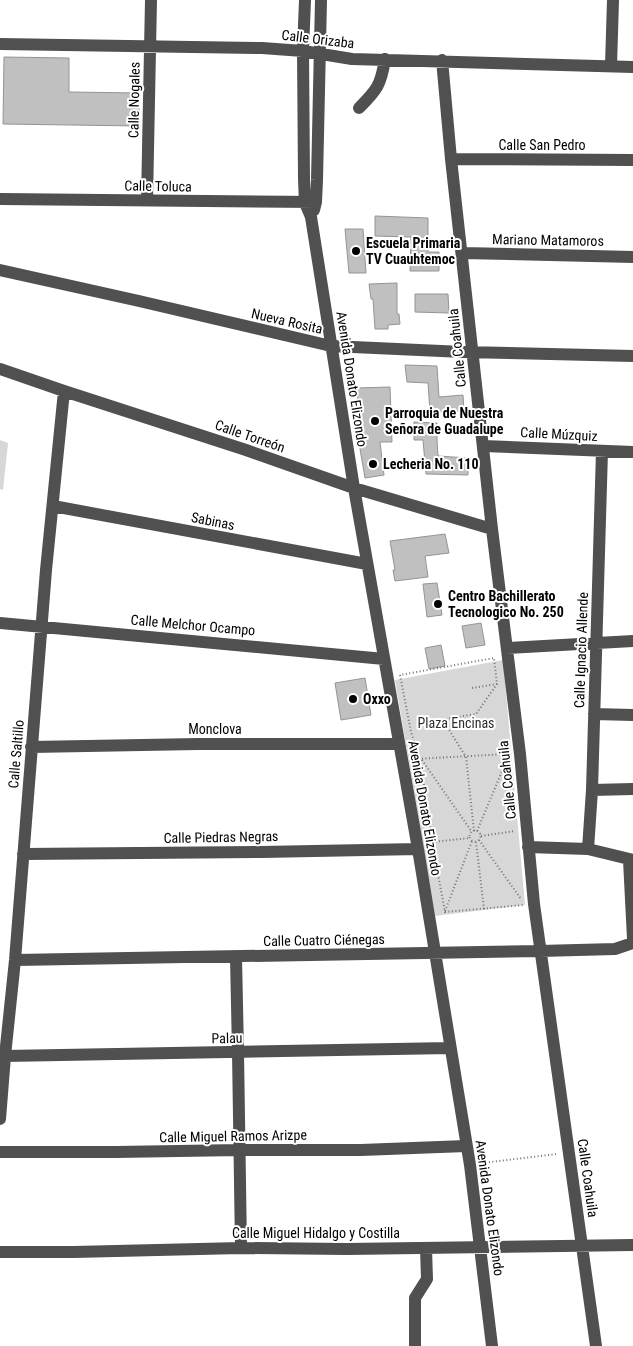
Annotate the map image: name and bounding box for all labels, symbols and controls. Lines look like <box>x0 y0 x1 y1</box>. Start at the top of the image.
street label: Calle Orizaba <box>281 27 355 51</box>
street label: Calle Nogales <box>125 62 143 138</box>
street label: Calle San Pedro <box>498 137 586 153</box>
street label: Calle Toluca <box>124 177 192 195</box>
street label: Mariano Matamoros <box>492 231 604 249</box>
place label: Escuela Primaria TV Cuauhtemoc <box>366 235 461 267</box>
marker: Escuela Primaria TV Cuauhtemoc <box>350 245 362 257</box>
street label: Nueva Rosita <box>250 305 324 337</box>
street label: Calle Coahuila <box>445 308 469 388</box>
street label: Avenida Donato Elizondo <box>333 310 371 448</box>
place label: Parroquia de Nuestra Señora de Guadalupe <box>385 405 504 437</box>
marker: Parroquia de Nuestra Señora de Guadalupe <box>369 415 381 427</box>
street label: Calle Torreón <box>213 417 287 455</box>
street label: Calle Múzquiz <box>520 424 598 444</box>
place label: Lecheria No. 110 <box>383 456 478 472</box>
marker: Lecheria No. 110 <box>367 458 379 470</box>
street label: Sabinas <box>190 509 236 533</box>
place label: Centro Bachillerato Tecnologico No. 250 <box>448 588 564 620</box>
street label: Calle Ignacio Allende <box>571 591 591 708</box>
marker: Centro Bachillerato Tecnologico No. 250 <box>432 598 444 610</box>
street label: Calle Melchor Ocampo <box>130 612 256 638</box>
place label: Oxxo <box>363 691 391 707</box>
marker: Oxxo <box>347 693 359 705</box>
park label: Plaza Encinas <box>417 715 495 731</box>
street label: Calle Saltillo <box>5 719 27 789</box>
street label: Monclova <box>188 721 242 737</box>
street label: Avenida Donato Elizondo <box>405 739 445 877</box>
street label: Calle Coahuila <box>495 740 519 820</box>
street label: Calle Piedras Negras <box>163 828 279 846</box>
street label: Calle Cuatro Ciénegas <box>263 931 385 949</box>
street label: Palau <box>211 1030 243 1046</box>
street label: Calle Miguel Ramos Arizpe <box>159 1127 307 1145</box>
street label: Calle Coahuila <box>575 1138 601 1218</box>
street label: Avenida Donato Elizondo <box>473 1139 507 1277</box>
street label: Calle Miguel Hidalgo y Costilla <box>232 1225 400 1241</box>

